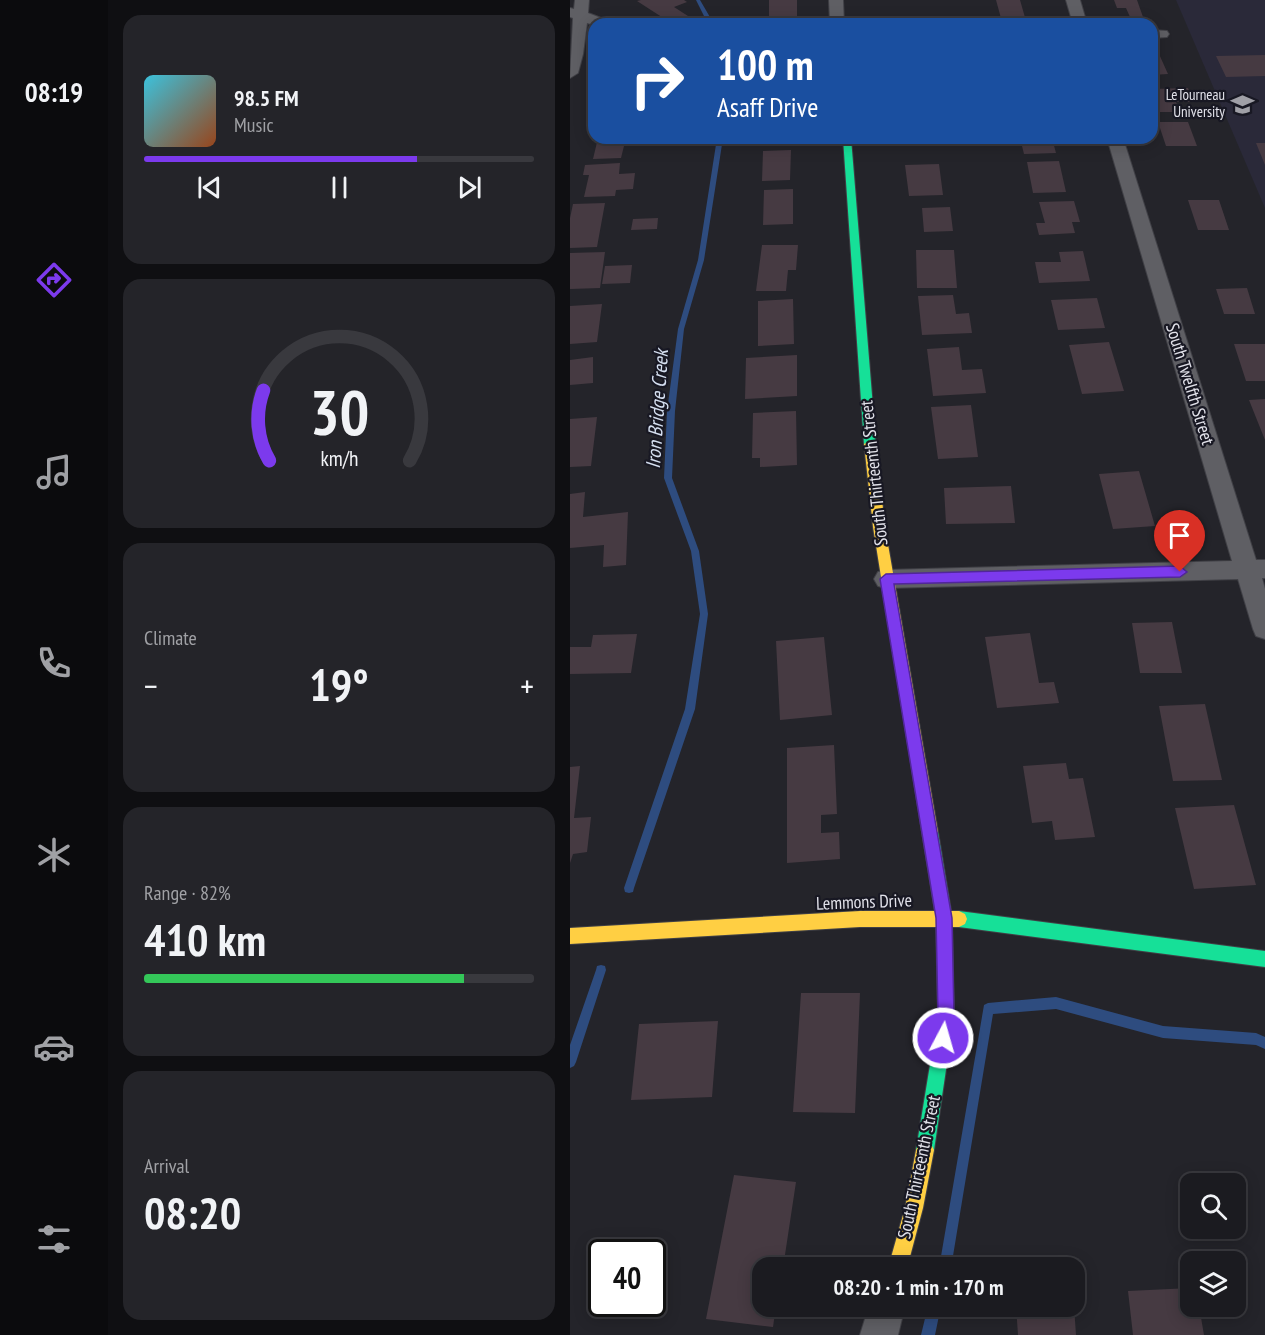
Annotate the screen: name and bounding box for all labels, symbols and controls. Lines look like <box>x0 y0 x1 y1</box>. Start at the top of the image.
text: 100 m <box>717 37 814 92</box>
icon: right <box>618 42 696 120</box>
text: 08:19 <box>25 75 83 109</box>
text: 98.5 FM <box>234 84 299 112</box>
place label: LeTourneau University <box>1166 85 1225 121</box>
text: Asaff Drive <box>717 90 818 124</box>
school or university icon: LeTourneau University <box>1230 91 1256 117</box>
text: Music <box>234 112 274 138</box>
icon: previous <box>193 171 226 204</box>
icon: pause <box>323 171 356 204</box>
icon: next <box>453 171 486 204</box>
icon: directions <box>33 259 75 301</box>
street label: South Twelfth Street <box>1161 320 1220 448</box>
water label: Iron Bridge Creek <box>640 346 674 469</box>
text: 30 <box>309 371 369 452</box>
street label: South Thirteenth Street <box>854 399 893 547</box>
text: km/h <box>320 444 358 472</box>
icon: music <box>33 451 75 493</box>
pin <box>1154 510 1205 572</box>
icon: arrive <box>1163 519 1196 552</box>
text: Climate <box>144 625 197 651</box>
icon: phone <box>33 642 75 684</box>
text: 19° <box>309 655 369 713</box>
text: − <box>144 664 158 707</box>
text: + <box>520 664 534 707</box>
icon: climate <box>33 834 75 876</box>
text: Range · 82% <box>144 880 231 906</box>
street label: Lemmons Drive <box>816 888 912 915</box>
text: 410 km <box>144 910 266 968</box>
position arrow <box>911 1006 975 1070</box>
icon: car <box>33 1026 75 1068</box>
street label: South Thirteenth Street <box>892 1093 945 1241</box>
text: Arrival <box>144 1153 189 1179</box>
map controls <box>1180 1173 1246 1317</box>
button: search <box>1180 1173 1246 1239</box>
text: 08:20 <box>144 1183 241 1241</box>
icon: filters <box>33 1218 75 1260</box>
speed limit sign: 40 <box>588 1239 666 1317</box>
button: layers <box>1180 1251 1246 1317</box>
text: 08:20 · 1 min · 170 m <box>833 1273 1004 1301</box>

